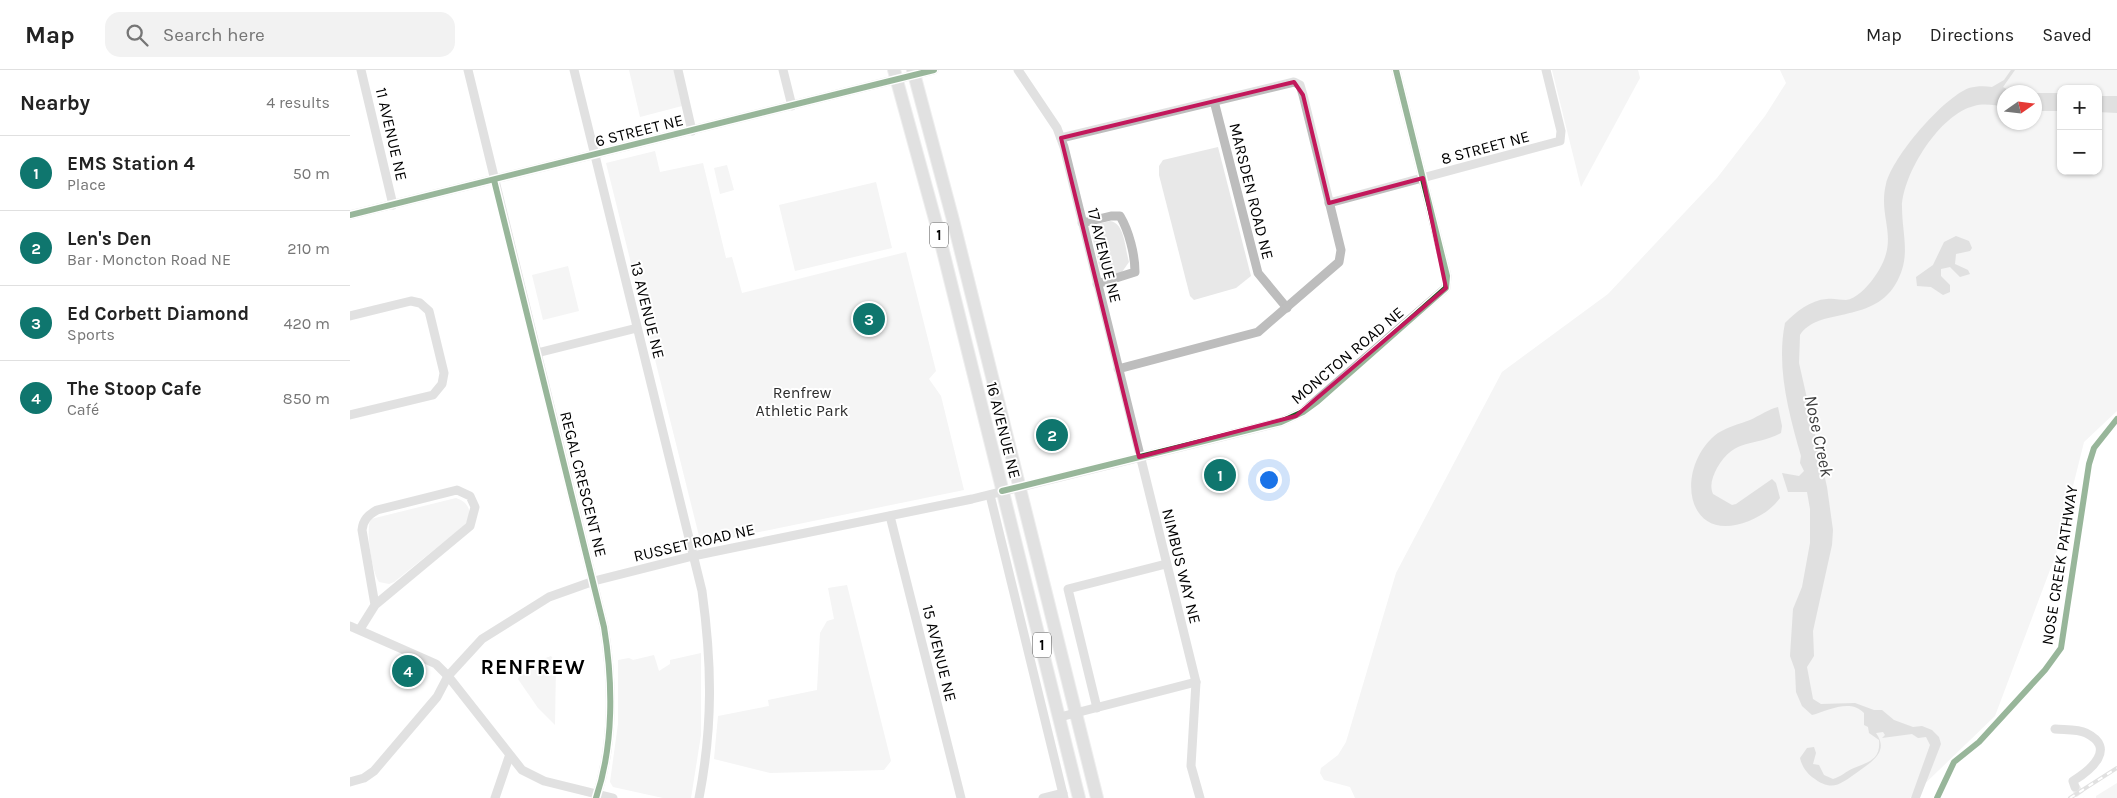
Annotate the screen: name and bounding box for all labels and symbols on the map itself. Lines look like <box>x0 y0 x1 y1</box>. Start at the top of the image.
north arrow <box>1997 85 2042 130</box>
street label: 11 AVENUE NE <box>372 86 411 183</box>
street label: 6 STREET NE <box>593 110 685 151</box>
street label: MARSDEN ROAD NE <box>1225 121 1278 261</box>
street label: 8 STREET NE <box>1439 127 1531 168</box>
street label: 17 AVENUE NE <box>1084 206 1126 305</box>
road number: 1 <box>930 222 948 248</box>
street label: 13 AVENUE NE <box>626 260 669 361</box>
pin: 3 <box>853 300 885 338</box>
street label: MONCTON ROAD NE <box>1287 303 1408 408</box>
street label: 16 AVENUE NE <box>982 380 1025 481</box>
park label: Renfrew Athletic Park <box>756 383 848 420</box>
water label: Nose Creek <box>1800 393 1839 479</box>
street label: REGAL CRESCENT NE <box>556 409 611 559</box>
pin: 2 <box>1036 416 1068 454</box>
pin: 1 <box>1204 456 1236 494</box>
your location <box>1256 467 1282 493</box>
street label: NOSE CREEK PATHWAY <box>2037 484 2082 646</box>
street label: NIMBUS WAY NE <box>1158 507 1205 626</box>
street label: RUSSET ROAD NE <box>632 519 757 566</box>
street label: 15 AVENUE NE <box>918 603 961 703</box>
road number: 1 <box>1033 632 1051 658</box>
pin: 4 <box>392 652 424 690</box>
district label: RENFREW <box>480 655 586 679</box>

